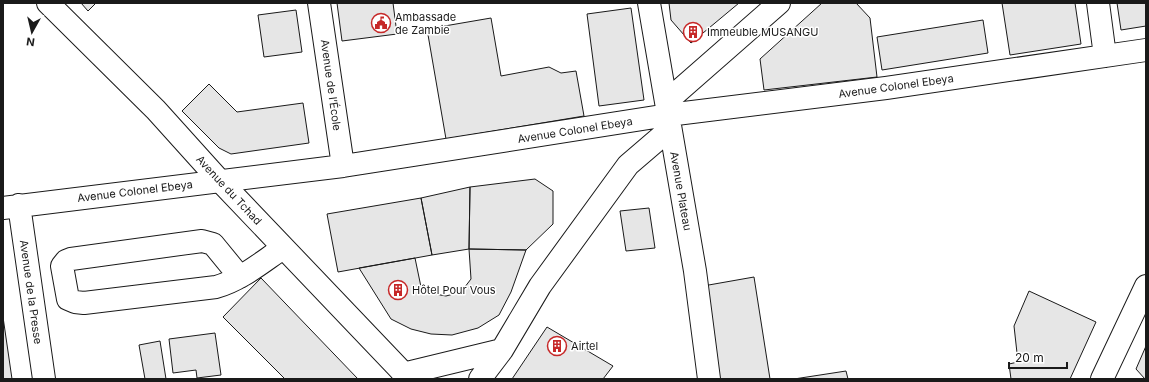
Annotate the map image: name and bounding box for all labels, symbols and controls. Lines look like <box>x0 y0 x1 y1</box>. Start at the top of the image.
place label: Ambassade de Zambie <box>395 10 456 37</box>
north arrow <box>12 12 52 52</box>
public building icon: Ambassade de Zambie <box>370 12 392 34</box>
building icon: Immeuble MUSANGU <box>682 21 704 43</box>
place label: Immeuble MUSANGU <box>707 25 819 39</box>
text: N <box>25 34 36 49</box>
street label: Avenue de l’École <box>318 38 344 132</box>
street label: Avenue Colonel Ebeya <box>838 71 954 101</box>
street label: Avenue Colonel Ebeya <box>517 114 633 146</box>
street label: Avenue Plateau <box>667 150 695 232</box>
street label: Avenue du Tchad <box>193 152 265 228</box>
street label: Avenue Colonel Ebeya <box>77 177 193 205</box>
street label: Avenue de la Presse <box>17 239 45 345</box>
building icon: Hôtel Pour Vous <box>387 279 409 301</box>
place label: Hôtel Pour Vous <box>412 283 496 297</box>
building icon: Airtel <box>546 335 568 357</box>
place label: Airtel <box>571 339 598 353</box>
scale bar <box>1009 344 1067 370</box>
text: 20 m <box>1015 350 1044 365</box>

